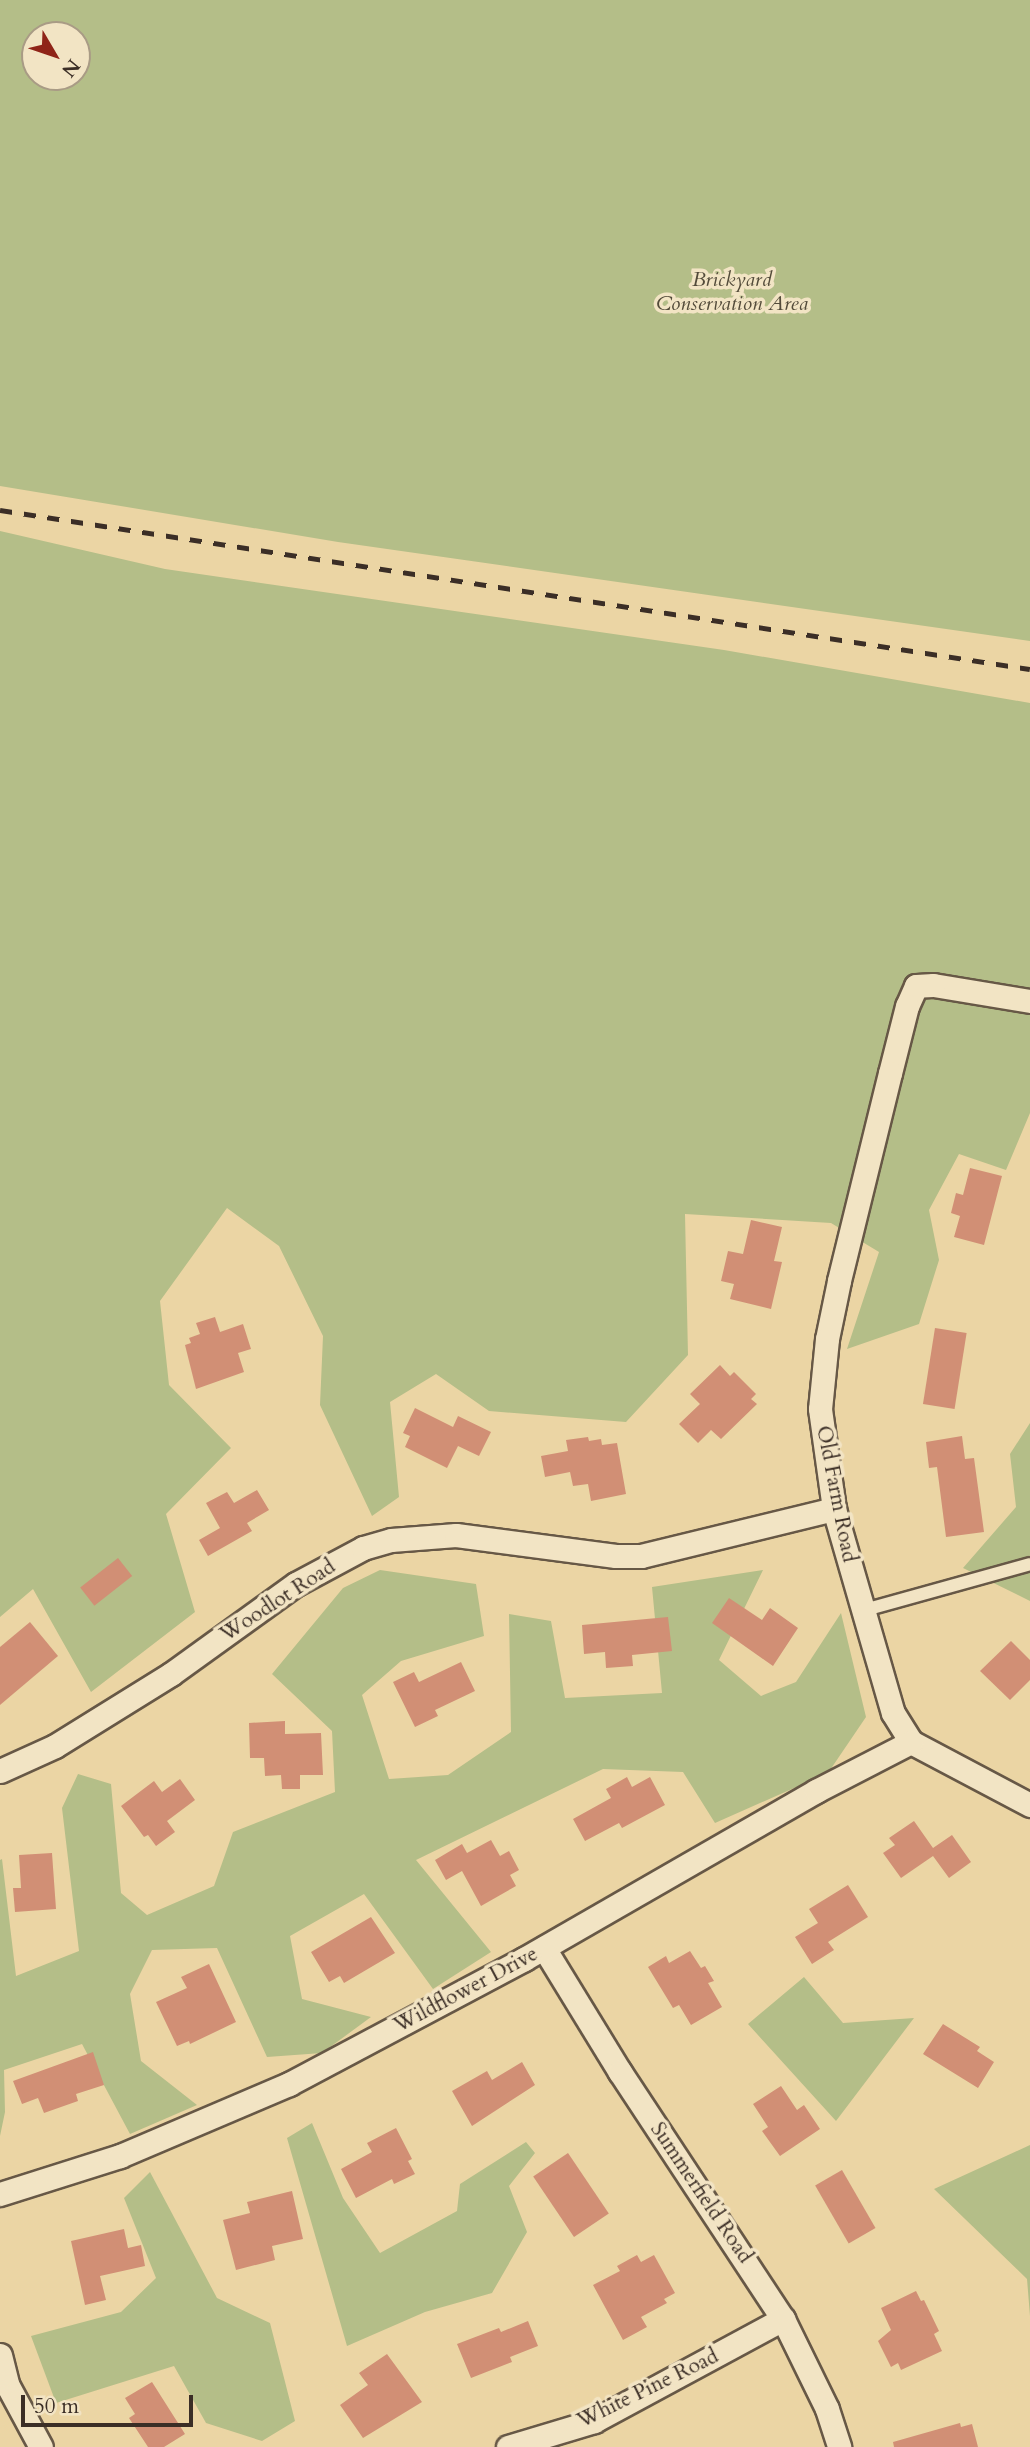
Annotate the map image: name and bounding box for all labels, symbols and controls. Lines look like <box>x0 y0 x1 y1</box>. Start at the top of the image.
north arrow <box>21 21 91 91</box>
text: N <box>55 53 86 83</box>
park label: Brickyard Conservation Area <box>656 267 808 317</box>
street label: Old Farm Road <box>810 1424 862 1564</box>
street label: Woodlot Road <box>216 1554 340 1648</box>
street label: Wildflower Drive <box>390 1941 542 2039</box>
street label: Summerfield Road <box>645 2118 757 2268</box>
street label: White Pine Road <box>573 2344 723 2434</box>
scale bar <box>24 2380 196 2424</box>
text: 50 m <box>34 2392 79 2421</box>

